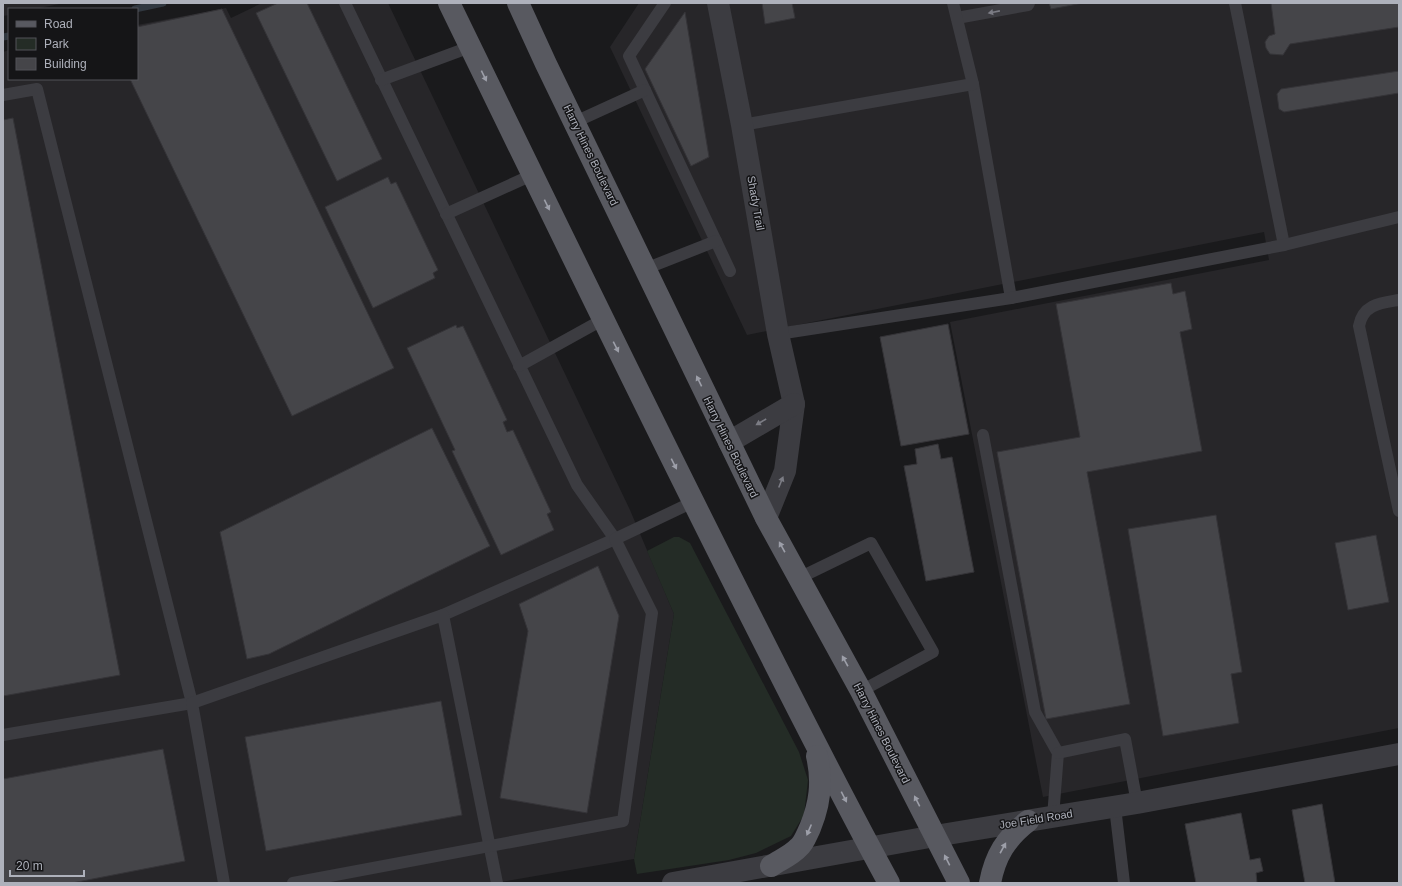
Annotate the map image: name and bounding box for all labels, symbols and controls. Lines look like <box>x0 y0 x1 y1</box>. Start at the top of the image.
legend <box>8 8 138 80</box>
one-way arrow <box>988 9 1000 15</box>
text: Road <box>44 17 73 31</box>
text: Park <box>44 37 70 51</box>
text: Building <box>44 57 87 71</box>
one-way arrow <box>481 70 487 82</box>
street label: Harry Hines Boulevard <box>561 103 621 207</box>
street label: Shady Trail <box>745 175 767 231</box>
one-way arrow <box>544 200 550 211</box>
one-way arrow <box>613 342 619 353</box>
one-way arrow <box>696 375 702 386</box>
street label: Harry Hines Boulevard <box>701 395 761 499</box>
one-way arrow <box>755 419 767 426</box>
one-way arrow <box>671 458 677 470</box>
one-way arrow <box>778 476 784 487</box>
one-way arrow <box>779 541 786 553</box>
one-way arrow <box>841 655 848 667</box>
street label: Harry Hines Boulevard <box>852 681 912 785</box>
one-way arrow <box>840 791 847 803</box>
one-way arrow <box>914 796 921 807</box>
street label: Joe Field Road <box>999 807 1073 831</box>
one-way arrow <box>806 824 812 835</box>
one-way arrow <box>1000 842 1006 854</box>
scale bar <box>10 852 84 878</box>
one-way arrow <box>944 854 950 865</box>
text: 20 m <box>16 859 43 873</box>

